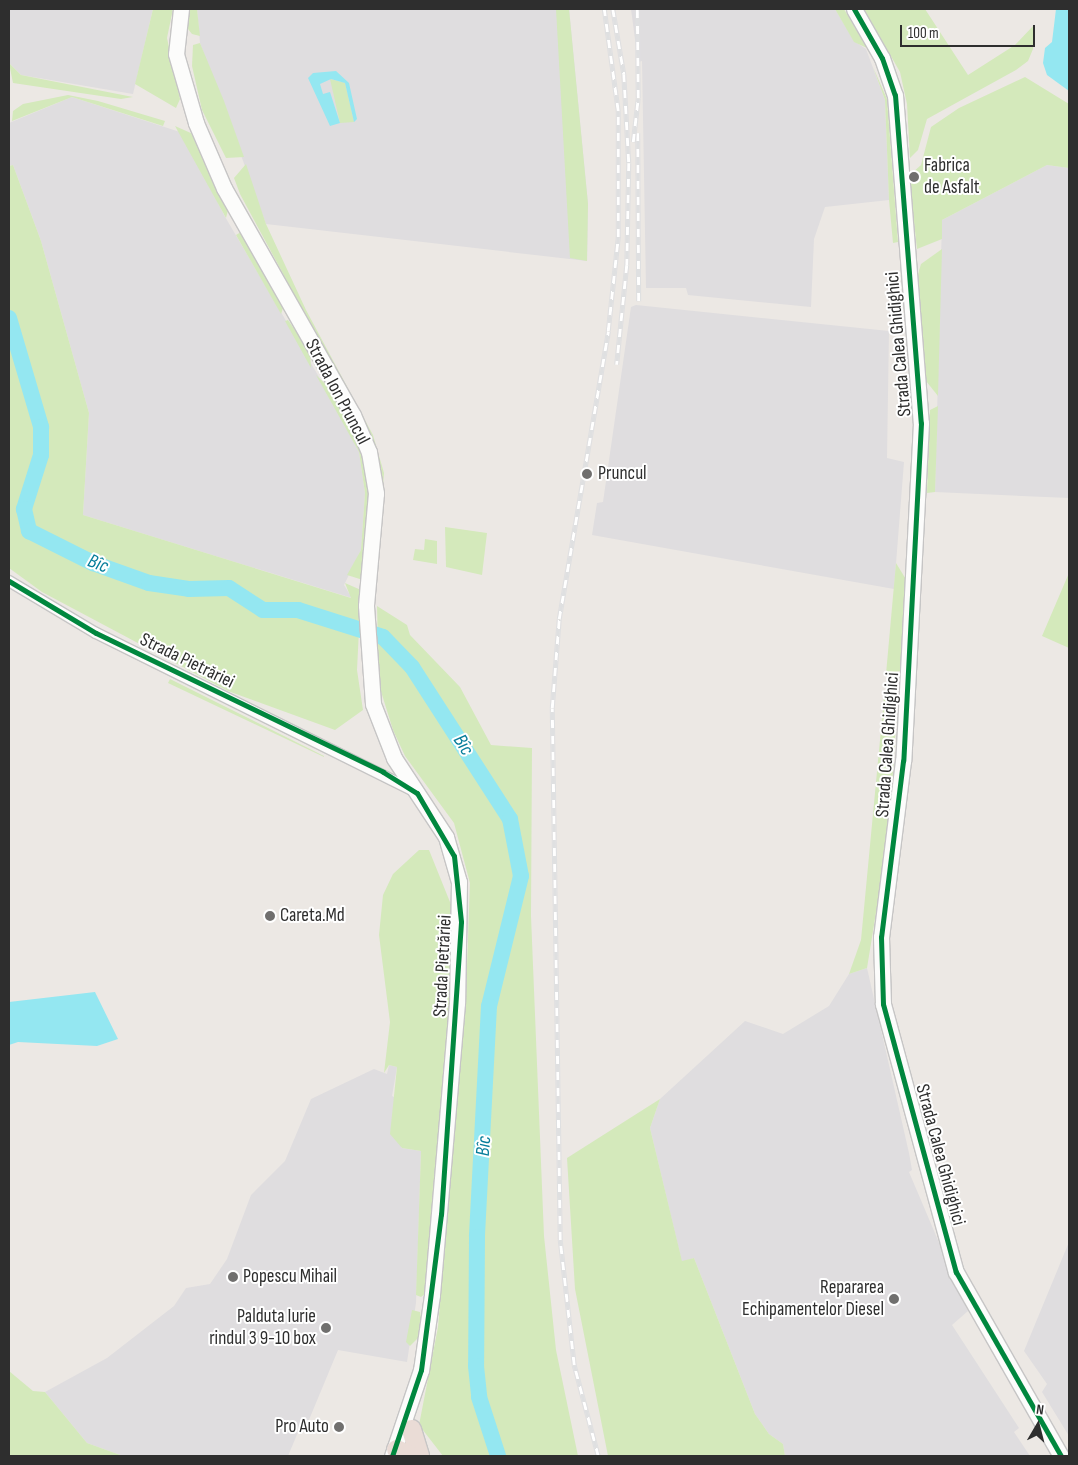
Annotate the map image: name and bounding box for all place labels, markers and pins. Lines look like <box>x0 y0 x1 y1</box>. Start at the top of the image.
place label: Fabrica de Asfalt <box>924 155 980 199</box>
marker: Fabrica de Asfalt <box>908 171 920 183</box>
place label: Pruncul <box>598 463 647 485</box>
marker: Pruncul <box>580 467 594 481</box>
place label: Careta.Md <box>280 905 345 927</box>
marker: Careta.Md <box>264 910 276 922</box>
place label: Popescu Mihail <box>243 1266 337 1288</box>
marker: Popescu Mihail <box>227 1271 239 1283</box>
place label: Repararea Echipamentelor Diesel <box>742 1277 884 1321</box>
marker: Repararea Echipamentelor Diesel <box>888 1293 900 1305</box>
place label: Palduta Iurie rindul 3 9-10 box <box>209 1306 316 1350</box>
marker: Palduta Iurie rindul 3 9-10 box <box>320 1322 332 1334</box>
place label: Pro Auto <box>275 1416 329 1438</box>
marker: Pro Auto <box>333 1421 345 1433</box>

